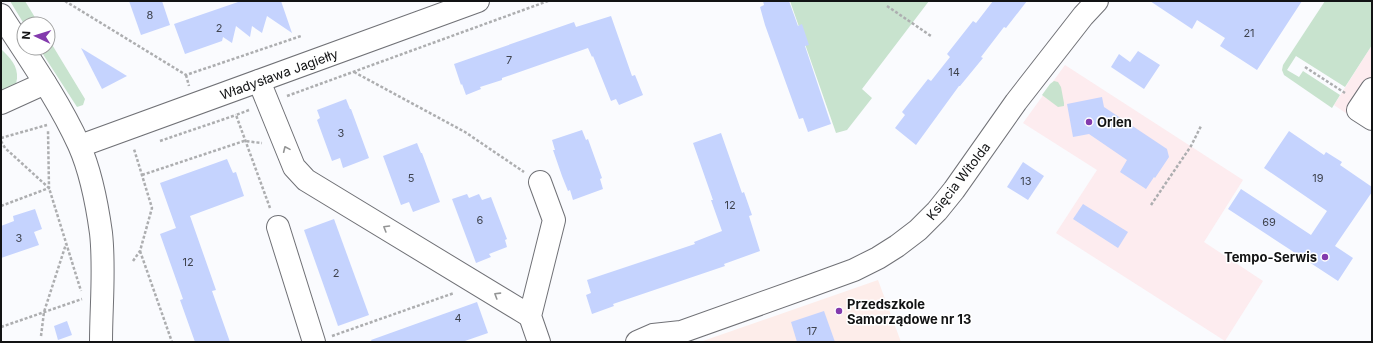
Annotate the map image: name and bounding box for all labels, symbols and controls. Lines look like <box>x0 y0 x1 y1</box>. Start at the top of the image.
house number: 8 <box>147 8 154 22</box>
north arrow <box>16 16 56 56</box>
house number: 2 <box>216 21 222 35</box>
house number: 21 <box>1243 26 1255 40</box>
text: N <box>19 31 33 40</box>
street label: Władysława Jagiełły <box>218 45 340 103</box>
house number: 7 <box>506 53 512 67</box>
house number: 14 <box>948 65 960 79</box>
place label: Orlen <box>1097 114 1132 130</box>
marker: Orlen <box>1084 117 1094 127</box>
house number: 3 <box>338 126 345 140</box>
street label: Księcia Witolda <box>923 139 993 223</box>
one-way arrow <box>283 146 291 153</box>
house number: 5 <box>408 171 415 185</box>
house number: 19 <box>1312 171 1324 185</box>
house number: 13 <box>1020 174 1032 188</box>
house number: 12 <box>724 198 736 212</box>
house number: 6 <box>477 213 484 227</box>
house number: 69 <box>1262 215 1276 229</box>
one-way arrow <box>383 225 390 232</box>
house number: 3 <box>16 231 23 245</box>
place label: Tempo-Serwis <box>1224 249 1317 265</box>
marker: Tempo-Serwis <box>1320 252 1330 262</box>
house number: 12 <box>182 255 194 269</box>
house number: 2 <box>333 266 339 280</box>
one-way arrow <box>494 293 501 300</box>
place label: Przedszkole Samorządowe nr 13 <box>847 296 971 327</box>
marker: Przedszkole Samorządowe nr 13 <box>834 306 844 316</box>
house number: 4 <box>454 311 462 325</box>
house number: 17 <box>807 324 817 338</box>

